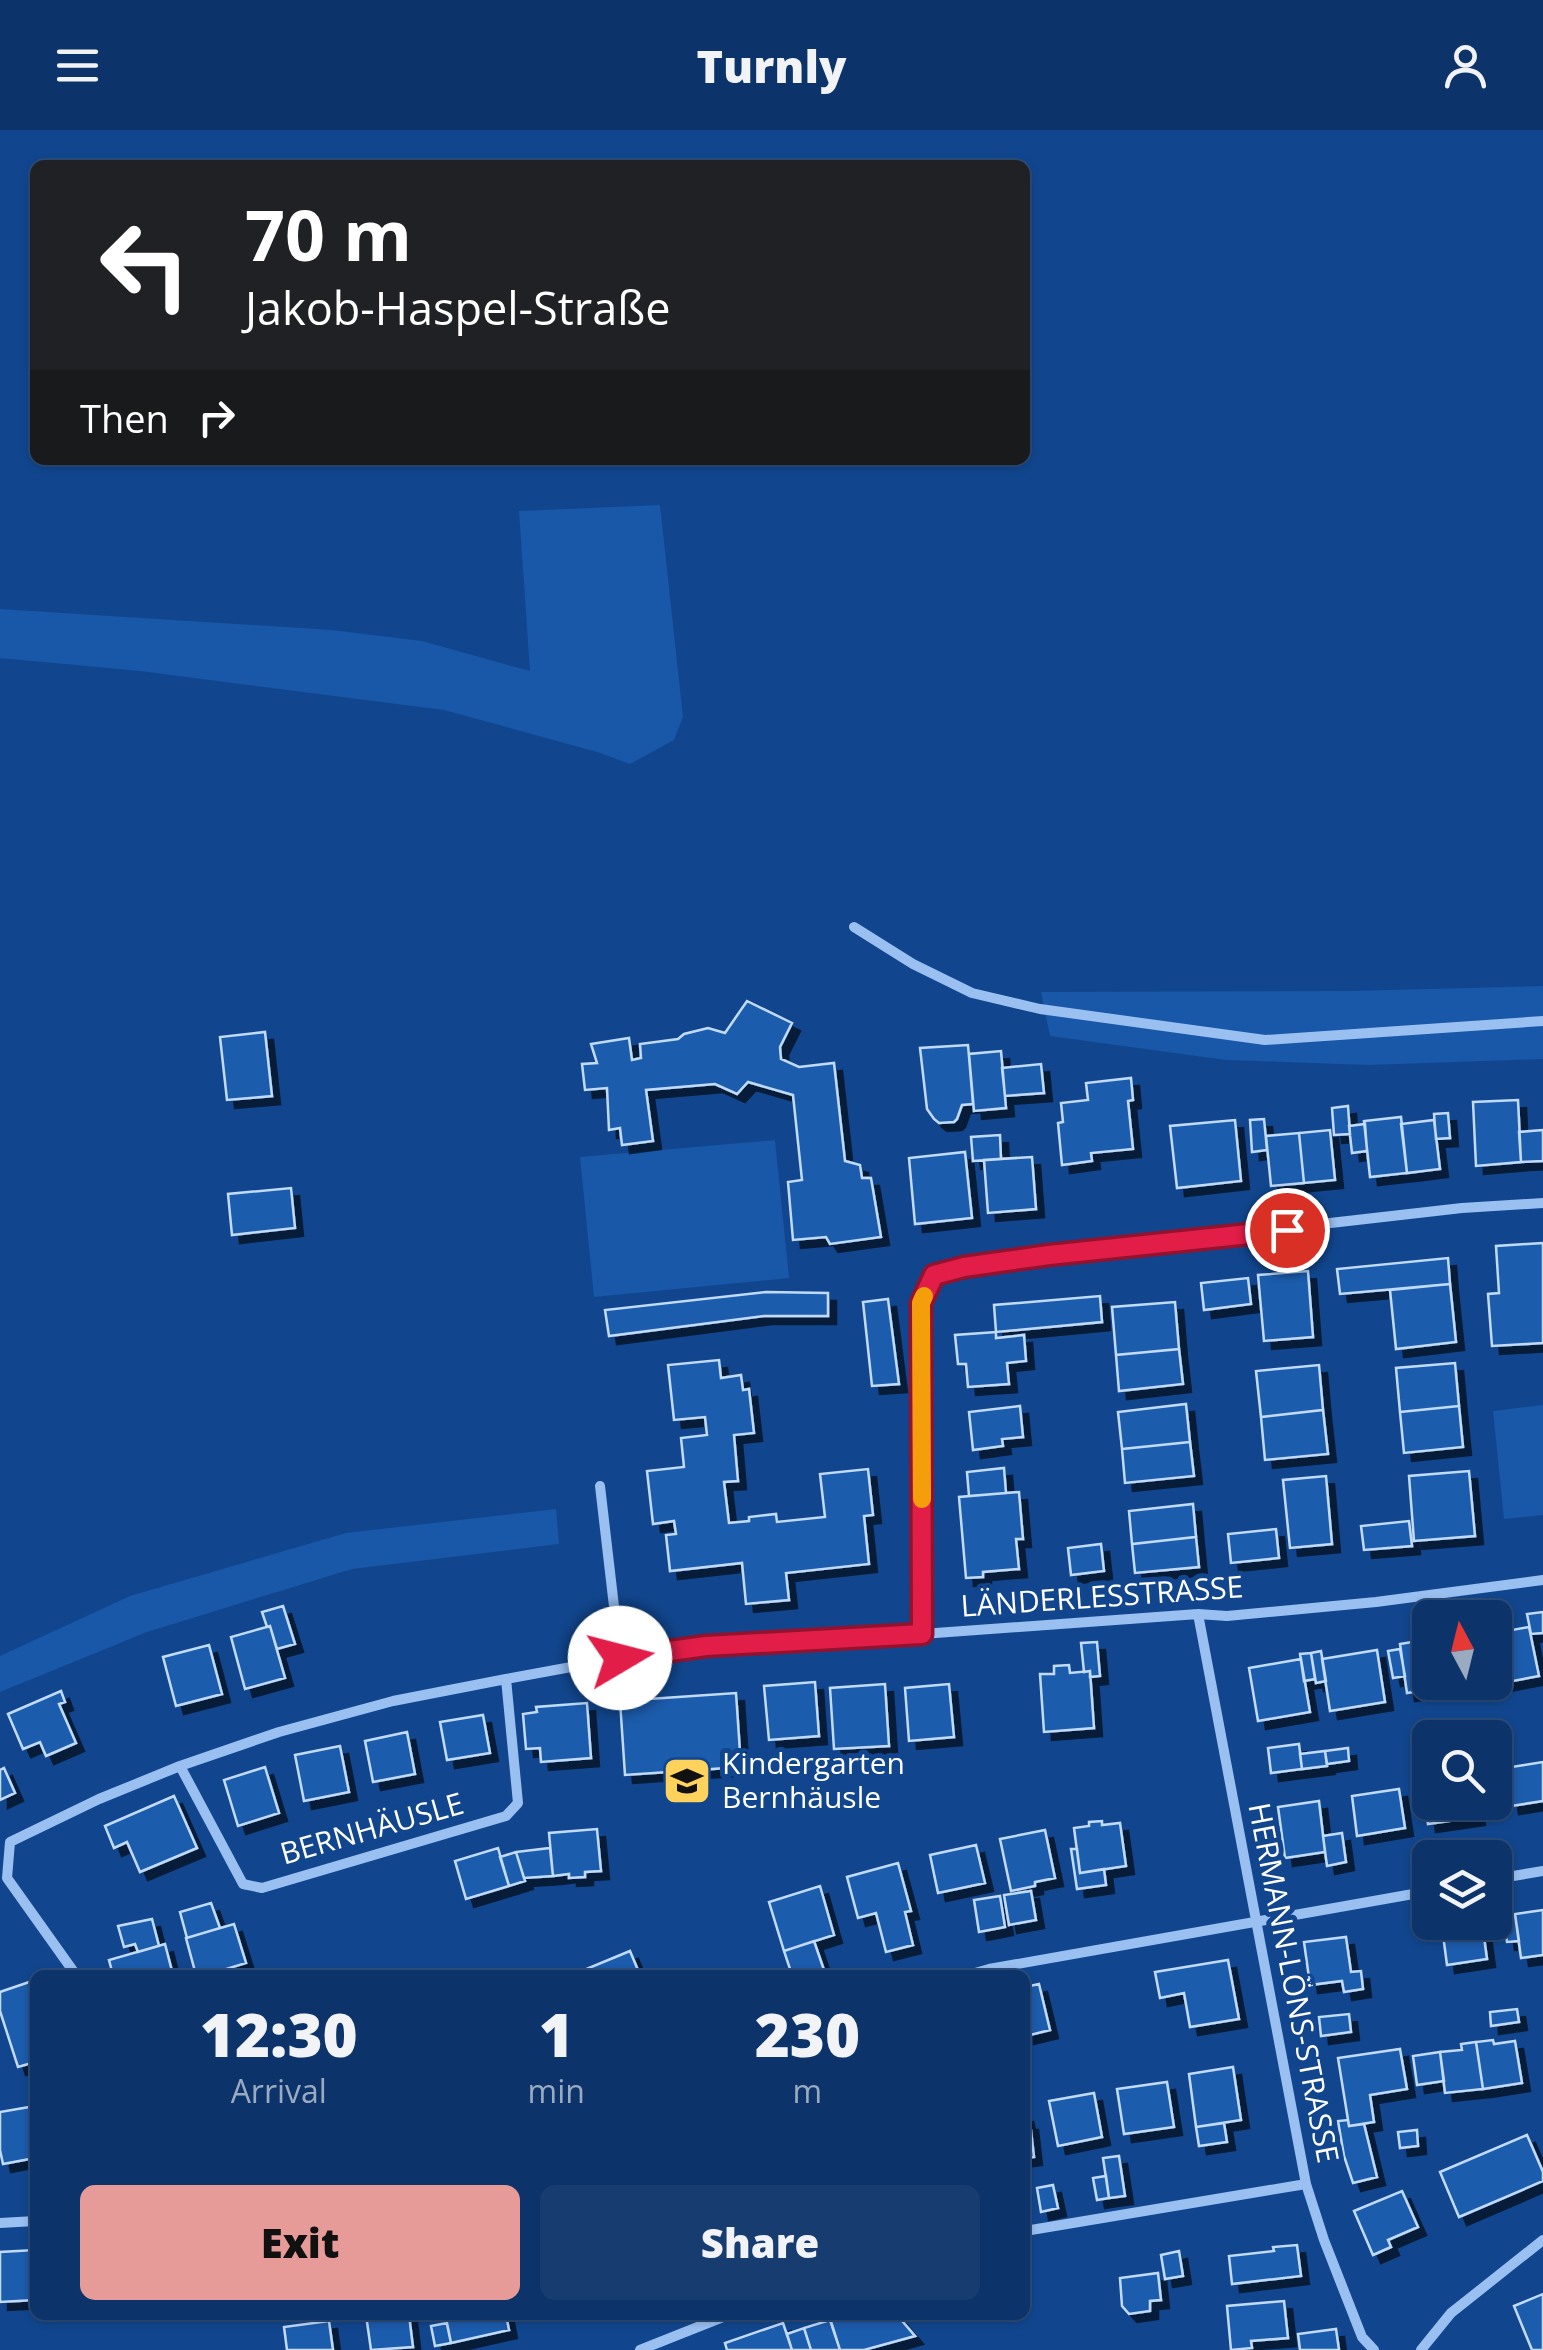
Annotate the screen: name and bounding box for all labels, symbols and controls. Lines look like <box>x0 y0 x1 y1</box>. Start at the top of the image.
text: Turnly <box>697 35 847 96</box>
icon: menu <box>50 38 105 93</box>
icon: person <box>1438 38 1493 93</box>
text: 70 m <box>245 186 412 282</box>
icon: left <box>80 200 210 330</box>
text: Jakob-Haspel-Straße <box>245 277 670 338</box>
icon: right <box>189 390 244 445</box>
text: Then <box>80 392 169 444</box>
pin <box>1245 1188 1330 1273</box>
icon: arrive <box>1260 1203 1315 1258</box>
street label: LÄNDERLESSTRASSE <box>959 1565 1244 1626</box>
north arrow <box>1412 1600 1512 1700</box>
map controls <box>1412 1600 1512 1940</box>
position arrow <box>568 1606 672 1710</box>
button: search <box>1412 1720 1512 1820</box>
place label: Kindergarten Bernhäusle <box>722 1742 905 1817</box>
school or university icon: Kindergarten Bernhäusle <box>661 1755 713 1807</box>
street label: BERNHÄUSLE <box>275 1782 468 1873</box>
street label: HERMANN-LÖNS-STRASSE <box>1239 1799 1349 2166</box>
button: layers <box>1412 1840 1512 1940</box>
text: 12:30 <box>200 1993 358 2075</box>
text: 1 <box>539 1993 574 2075</box>
text: 230 <box>755 1993 860 2075</box>
text: Arrival <box>231 2069 327 2112</box>
text: min <box>528 2069 585 2112</box>
text: m <box>793 2069 822 2112</box>
button: Exit <box>80 2185 520 2300</box>
button: Share <box>540 2185 980 2300</box>

